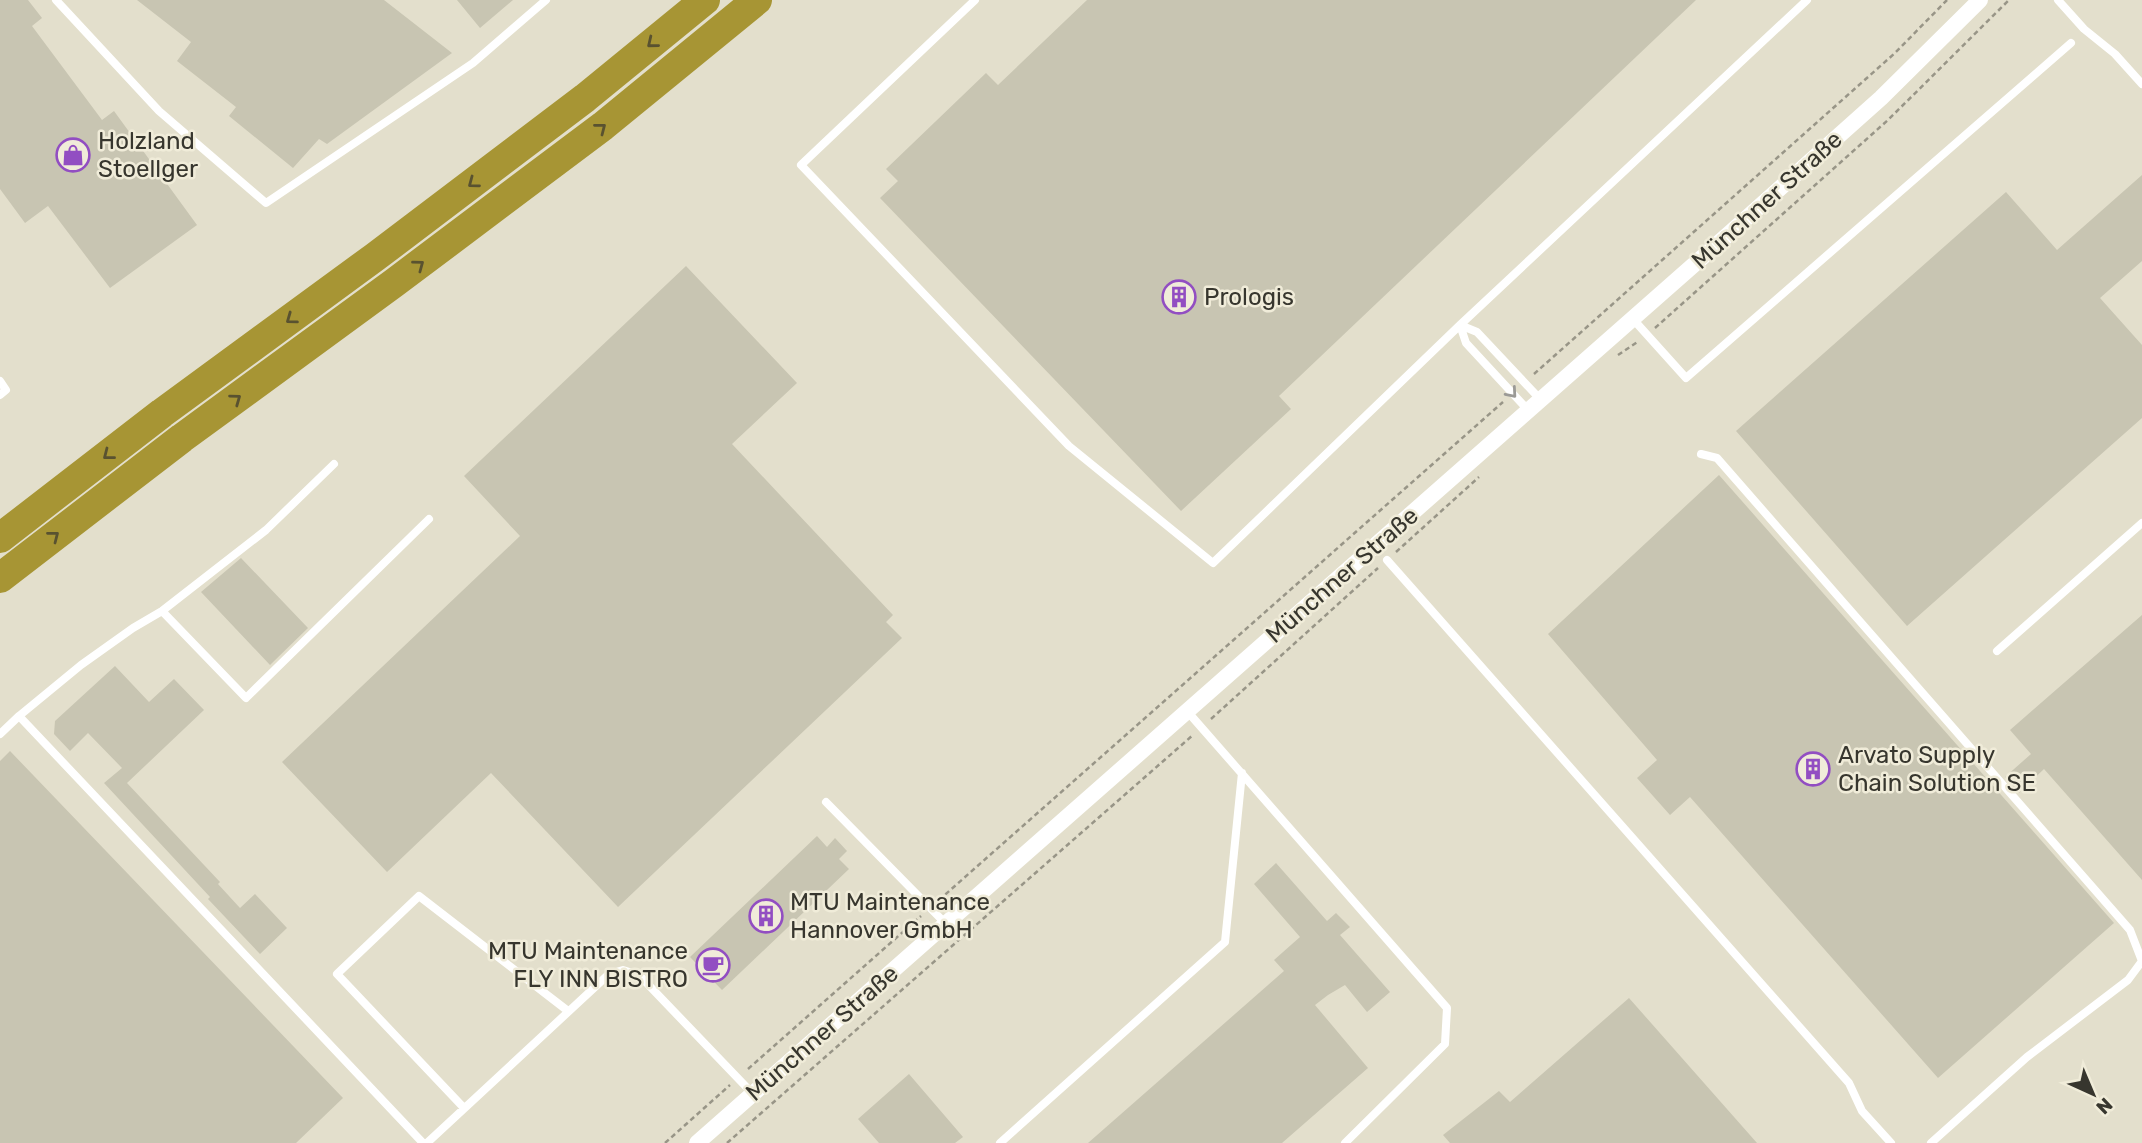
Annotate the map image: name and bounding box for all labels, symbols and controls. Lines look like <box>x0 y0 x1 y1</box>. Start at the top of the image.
one-way arrow <box>648 35 661 47</box>
one-way arrow <box>593 123 605 136</box>
street label: Münchner Straße <box>1686 125 1848 275</box>
place label: Holzland Stoellger <box>98 127 198 183</box>
shop icon: Holzland Stoellger <box>54 136 92 174</box>
one-way arrow <box>468 175 481 187</box>
one-way arrow <box>411 260 424 273</box>
building icon: Prologis <box>1160 278 1198 316</box>
place label: Prologis <box>1204 283 1294 311</box>
one-way arrow <box>286 311 298 323</box>
one-way arrow <box>1504 384 1516 397</box>
one-way arrow <box>228 395 240 407</box>
one-way arrow <box>103 446 116 459</box>
street label: Münchner Straße <box>1260 501 1424 649</box>
one-way arrow <box>46 532 59 545</box>
place label: Arvato Supply Chain Solution SE <box>1838 741 2036 797</box>
building icon: Arvato Supply Chain Solution SE <box>1794 750 1832 788</box>
place label: MTU Maintenance Hannover GmbH <box>790 888 990 944</box>
building icon: MTU Maintenance Hannover GmbH <box>747 897 785 935</box>
place label: MTU Maintenance FLY INN BISTRO <box>488 937 688 993</box>
cafe icon: MTU Maintenance FLY INN BISTRO <box>694 946 732 984</box>
street label: Münchner Straße <box>740 959 904 1107</box>
north arrow <box>2058 1059 2128 1129</box>
text: N <box>2092 1093 2117 1119</box>

